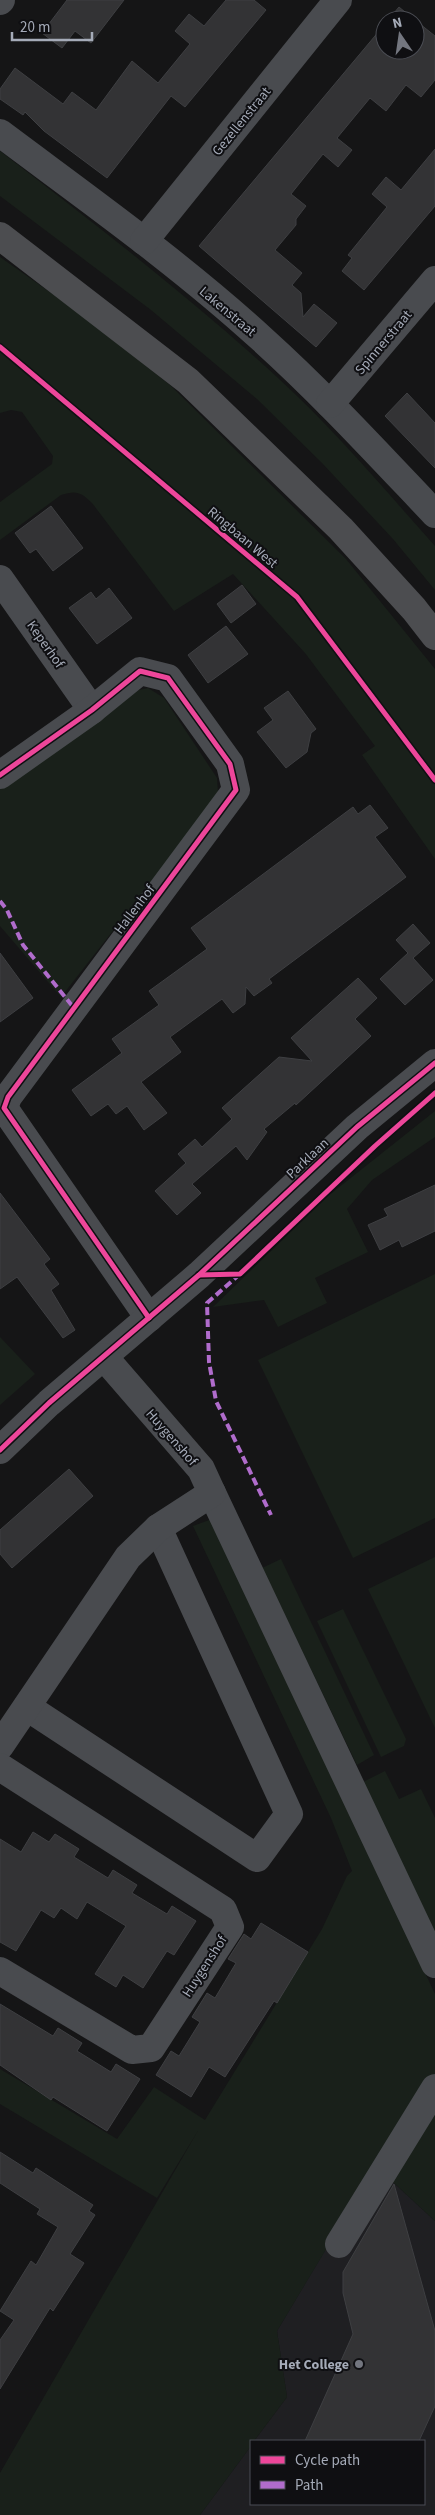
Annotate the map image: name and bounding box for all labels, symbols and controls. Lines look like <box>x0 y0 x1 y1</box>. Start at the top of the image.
scale bar <box>12 10 92 42</box>
north arrow <box>375 10 425 60</box>
text: N <box>391 13 404 34</box>
text: 20 m <box>20 17 50 38</box>
street label: Gezellenstraat <box>208 83 276 160</box>
street label: Lakenstraat <box>195 282 260 342</box>
street label: Spinnerstraat <box>351 306 417 379</box>
street label: Ringbaan West <box>203 502 282 573</box>
street label: Keperhof <box>22 617 69 673</box>
street label: Hallenhof <box>110 880 161 938</box>
street label: Parklaan <box>282 1134 333 1184</box>
street label: Huygenshof <box>141 1405 202 1471</box>
street label: Huygenshof <box>177 1931 233 2001</box>
place label: Het College <box>279 2355 349 2375</box>
marker: Het College <box>353 2358 365 2370</box>
legend <box>250 2440 425 2505</box>
text: Cycle path <box>295 2450 360 2471</box>
text: Path <box>295 2475 323 2496</box>

